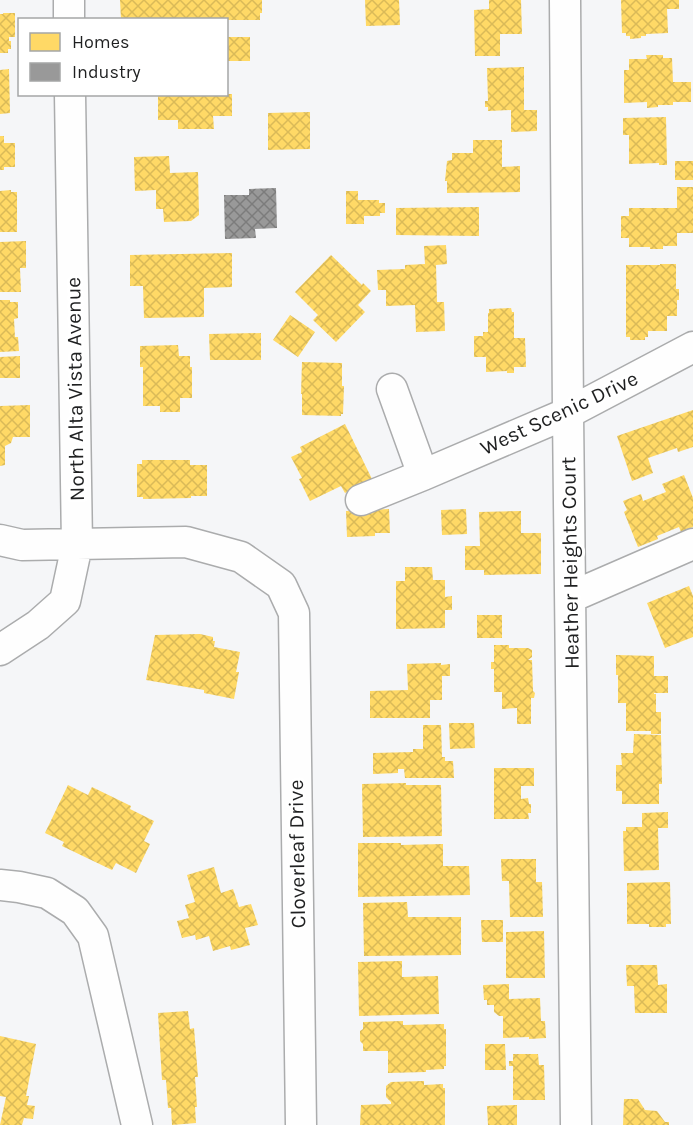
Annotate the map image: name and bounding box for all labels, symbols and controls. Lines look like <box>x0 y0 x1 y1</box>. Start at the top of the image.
legend <box>18 18 228 96</box>
text: Homes <box>72 31 129 53</box>
text: Industry <box>72 61 141 83</box>
street label: North Alta Vista Avenue <box>61 277 89 501</box>
street label: West Scenic Drive <box>476 366 642 460</box>
street label: Heather Heights Court <box>556 457 584 669</box>
street label: Cloverleaf Drive <box>284 779 310 929</box>

